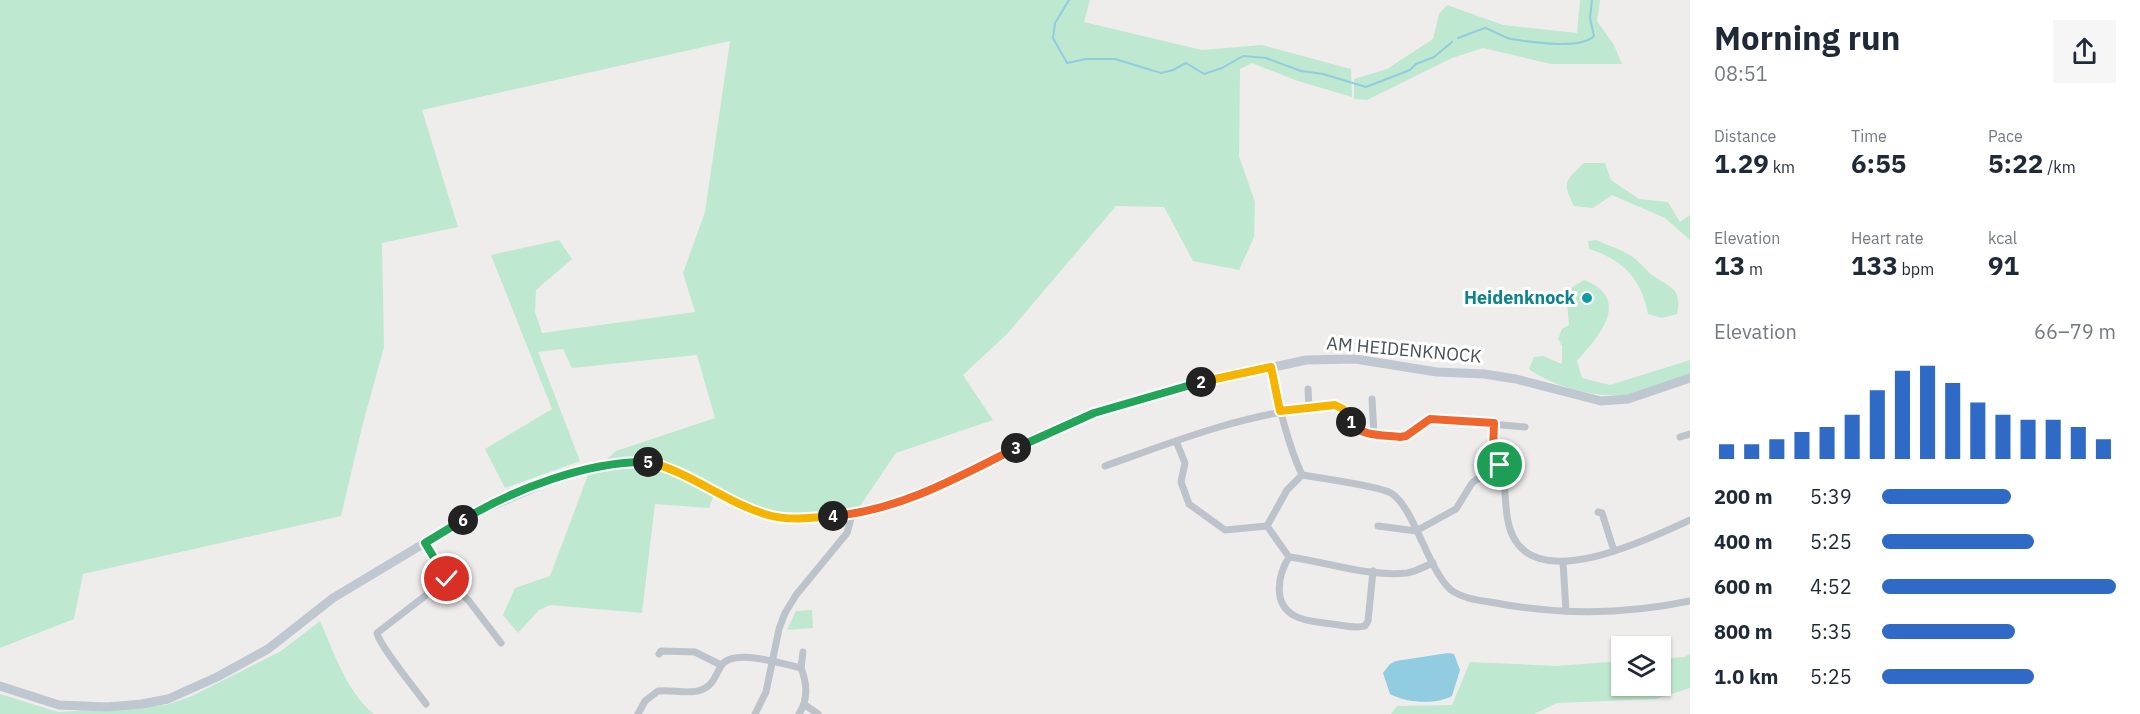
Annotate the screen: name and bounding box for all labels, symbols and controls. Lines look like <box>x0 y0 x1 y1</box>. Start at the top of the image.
text: Morning run <box>1714 16 1900 59</box>
button: share <box>2053 20 2116 83</box>
text: 08:51 <box>1714 60 1768 87</box>
text: Distance <box>1714 126 1776 146</box>
text: Time <box>1851 126 1887 146</box>
text: Pace <box>1988 126 2023 146</box>
text: 1.29 <box>1714 146 1769 180</box>
text: 6:55 <box>1851 146 1906 180</box>
text: 5:22 <box>1988 146 2043 180</box>
text: km <box>1769 157 1795 177</box>
text: /km <box>2043 157 2076 177</box>
text: Elevation <box>1714 228 1780 248</box>
text: Heart rate <box>1851 228 1924 248</box>
text: kcal <box>1988 228 2017 248</box>
text: 13 <box>1714 248 1745 282</box>
text: 133 <box>1851 248 1898 282</box>
text: 91 <box>1988 248 2019 282</box>
text: m <box>1745 259 1763 279</box>
text: bpm <box>1898 259 1934 279</box>
place label: Heidenknock <box>1464 286 1576 309</box>
marker: Heidenknock <box>1580 291 1594 305</box>
text: Elevation <box>1714 318 1797 345</box>
text: 66–79 m <box>2034 318 2116 345</box>
street label: AM HEIDENKNOCK <box>1326 331 1483 368</box>
pin: 2 <box>1186 367 1216 397</box>
text: 2 <box>1196 372 1206 392</box>
pin: 1 <box>1336 407 1366 437</box>
text: 1 <box>1346 412 1356 432</box>
pin: 3 <box>1001 433 1031 463</box>
text: 3 <box>1011 438 1021 458</box>
pin <box>1474 439 1525 490</box>
pin: 5 <box>633 447 663 477</box>
icon: arrive <box>1483 448 1516 481</box>
text: 5 <box>643 452 653 472</box>
text: 200 m <box>1714 483 1773 510</box>
text: 5:39 <box>1810 483 1852 510</box>
pin: 4 <box>818 501 848 531</box>
pin: 6 <box>448 505 478 535</box>
text: 4 <box>828 506 838 526</box>
text: 6 <box>458 510 468 530</box>
text: 400 m <box>1714 528 1773 555</box>
text: 5:25 <box>1810 528 1852 555</box>
pin <box>421 553 472 604</box>
icon: check <box>430 562 463 595</box>
text: 600 m <box>1714 573 1773 600</box>
text: 4:52 <box>1810 573 1852 600</box>
text: 800 m <box>1714 618 1773 645</box>
text: 5:35 <box>1810 618 1852 645</box>
map controls <box>1611 636 1671 696</box>
button: layers <box>1611 636 1671 696</box>
text: 1.0 km <box>1714 663 1778 690</box>
text: 5:25 <box>1810 663 1852 690</box>

